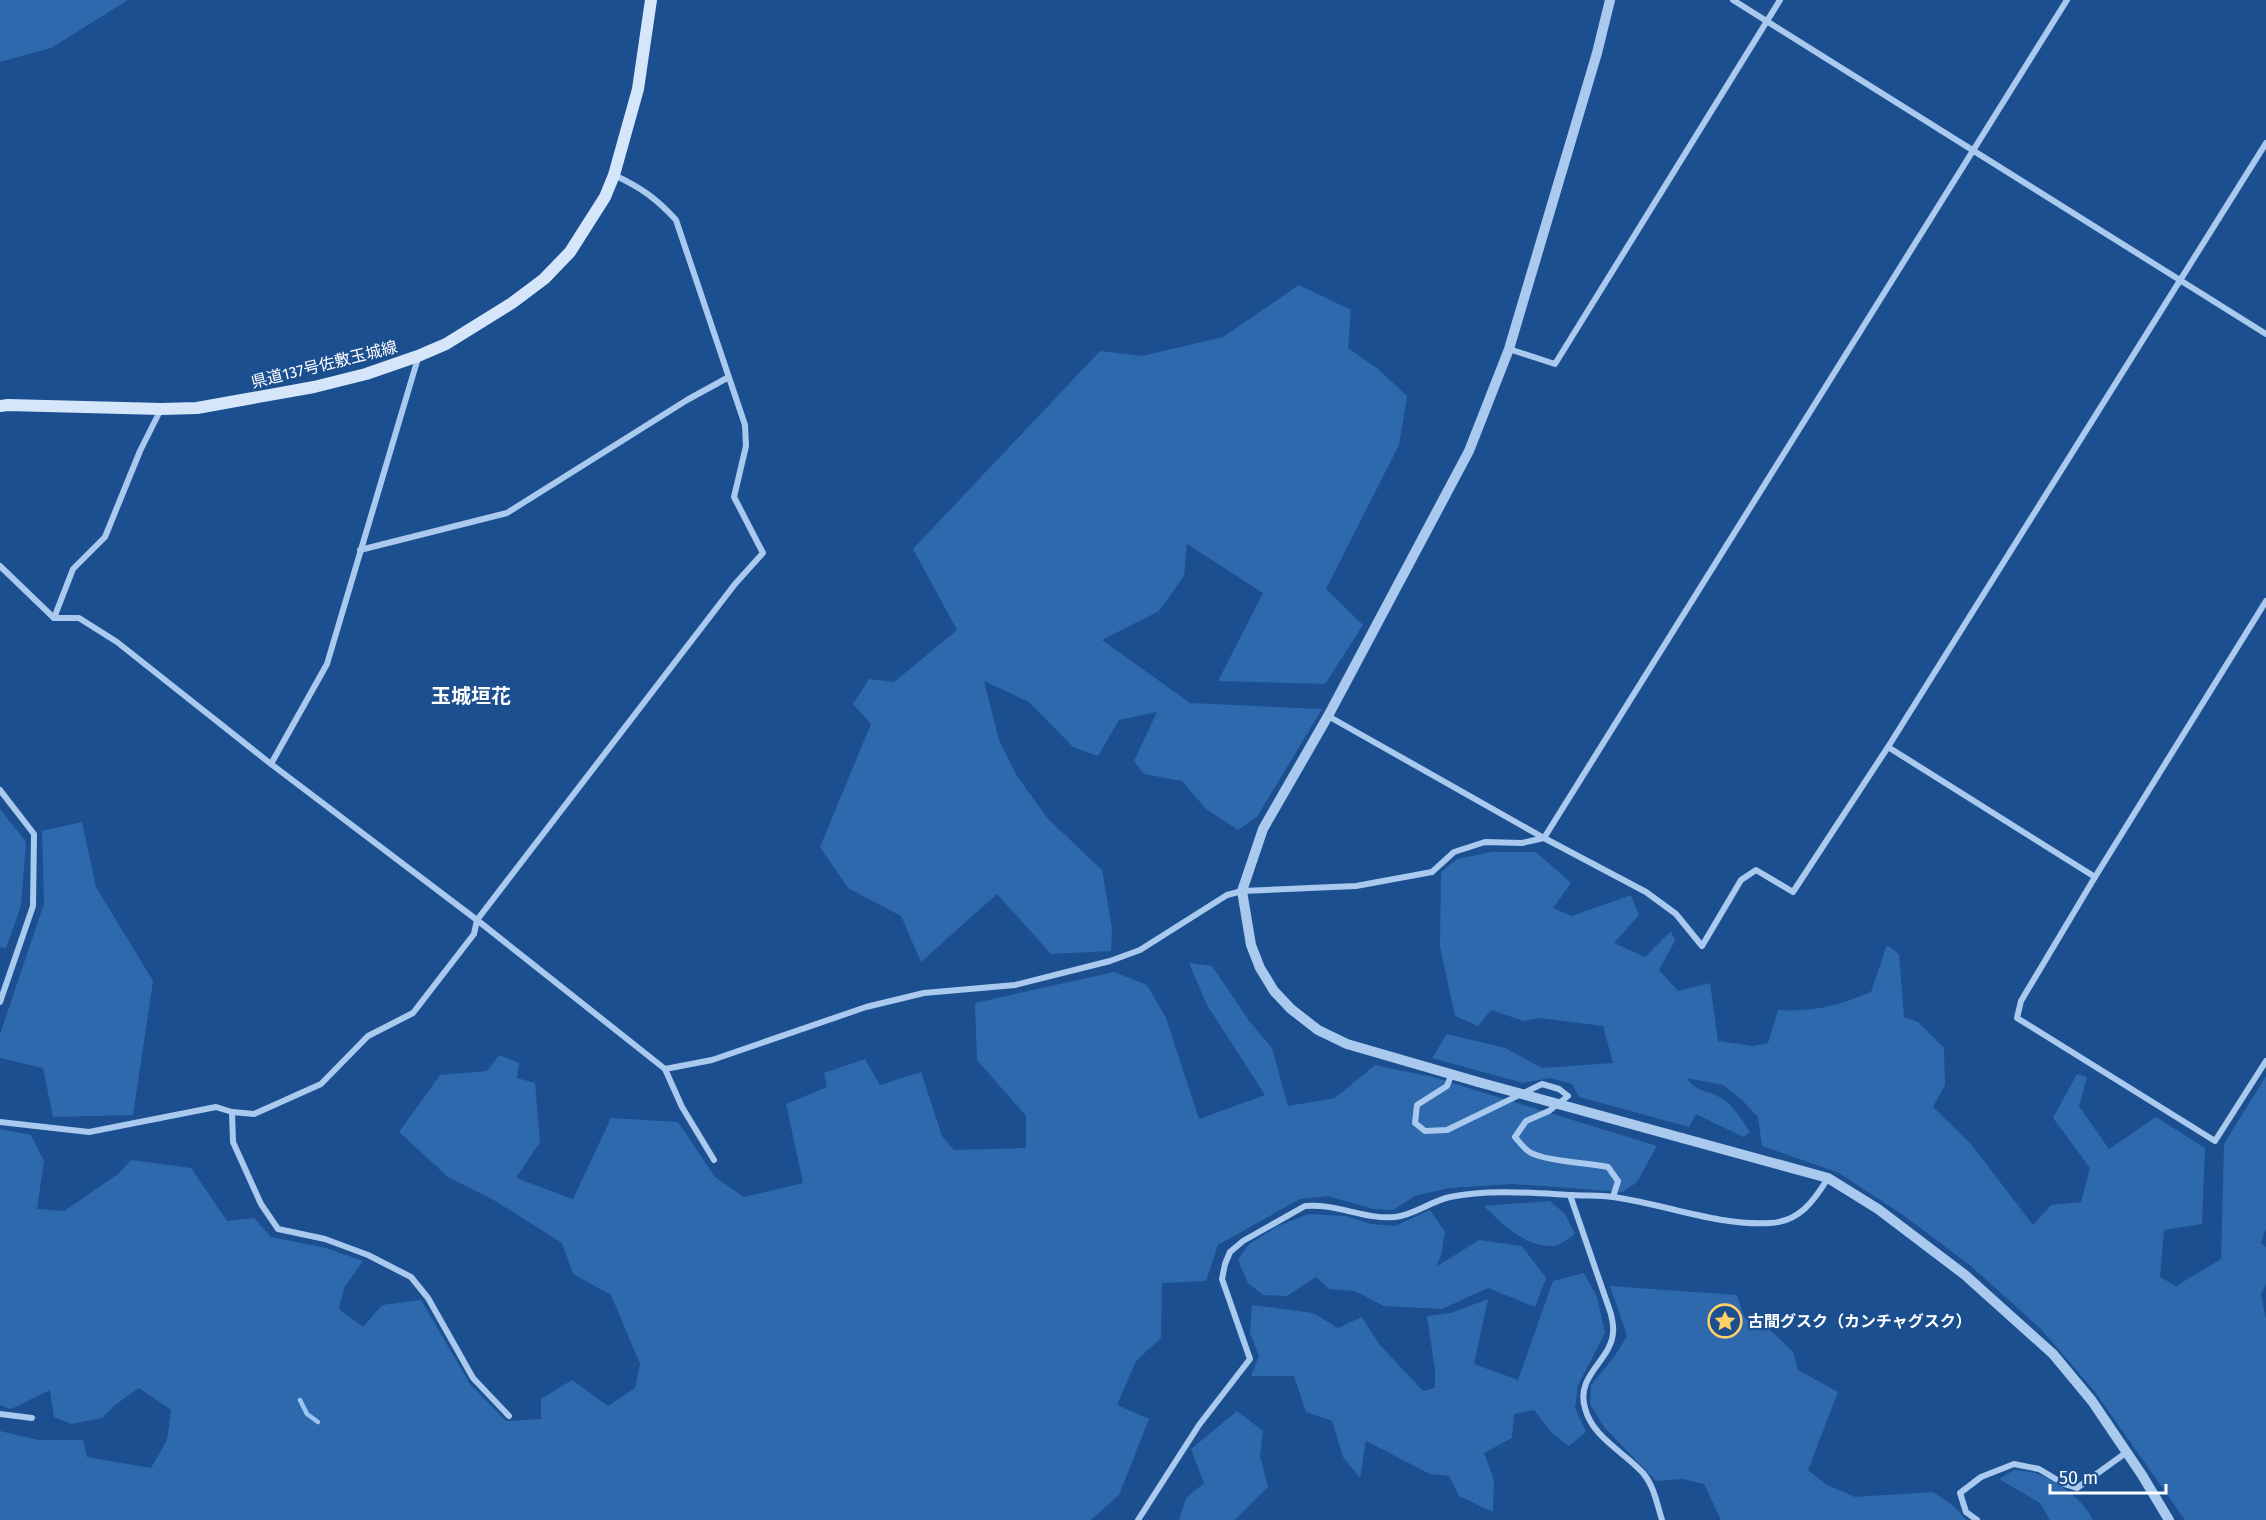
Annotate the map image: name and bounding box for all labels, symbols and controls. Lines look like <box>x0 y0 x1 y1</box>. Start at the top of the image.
street label: 県道137号佐敷玉城線 <box>249 337 399 392</box>
district label: 玉城垣花 <box>431 684 511 708</box>
place icon: 古間グスク（カンチャグスク） <box>1707 1303 1743 1339</box>
place label: 古間グスク（カンチャグスク） <box>1748 1312 1972 1331</box>
scale bar <box>2050 1457 2166 1495</box>
text: 50 m <box>2059 1467 2098 1489</box>

